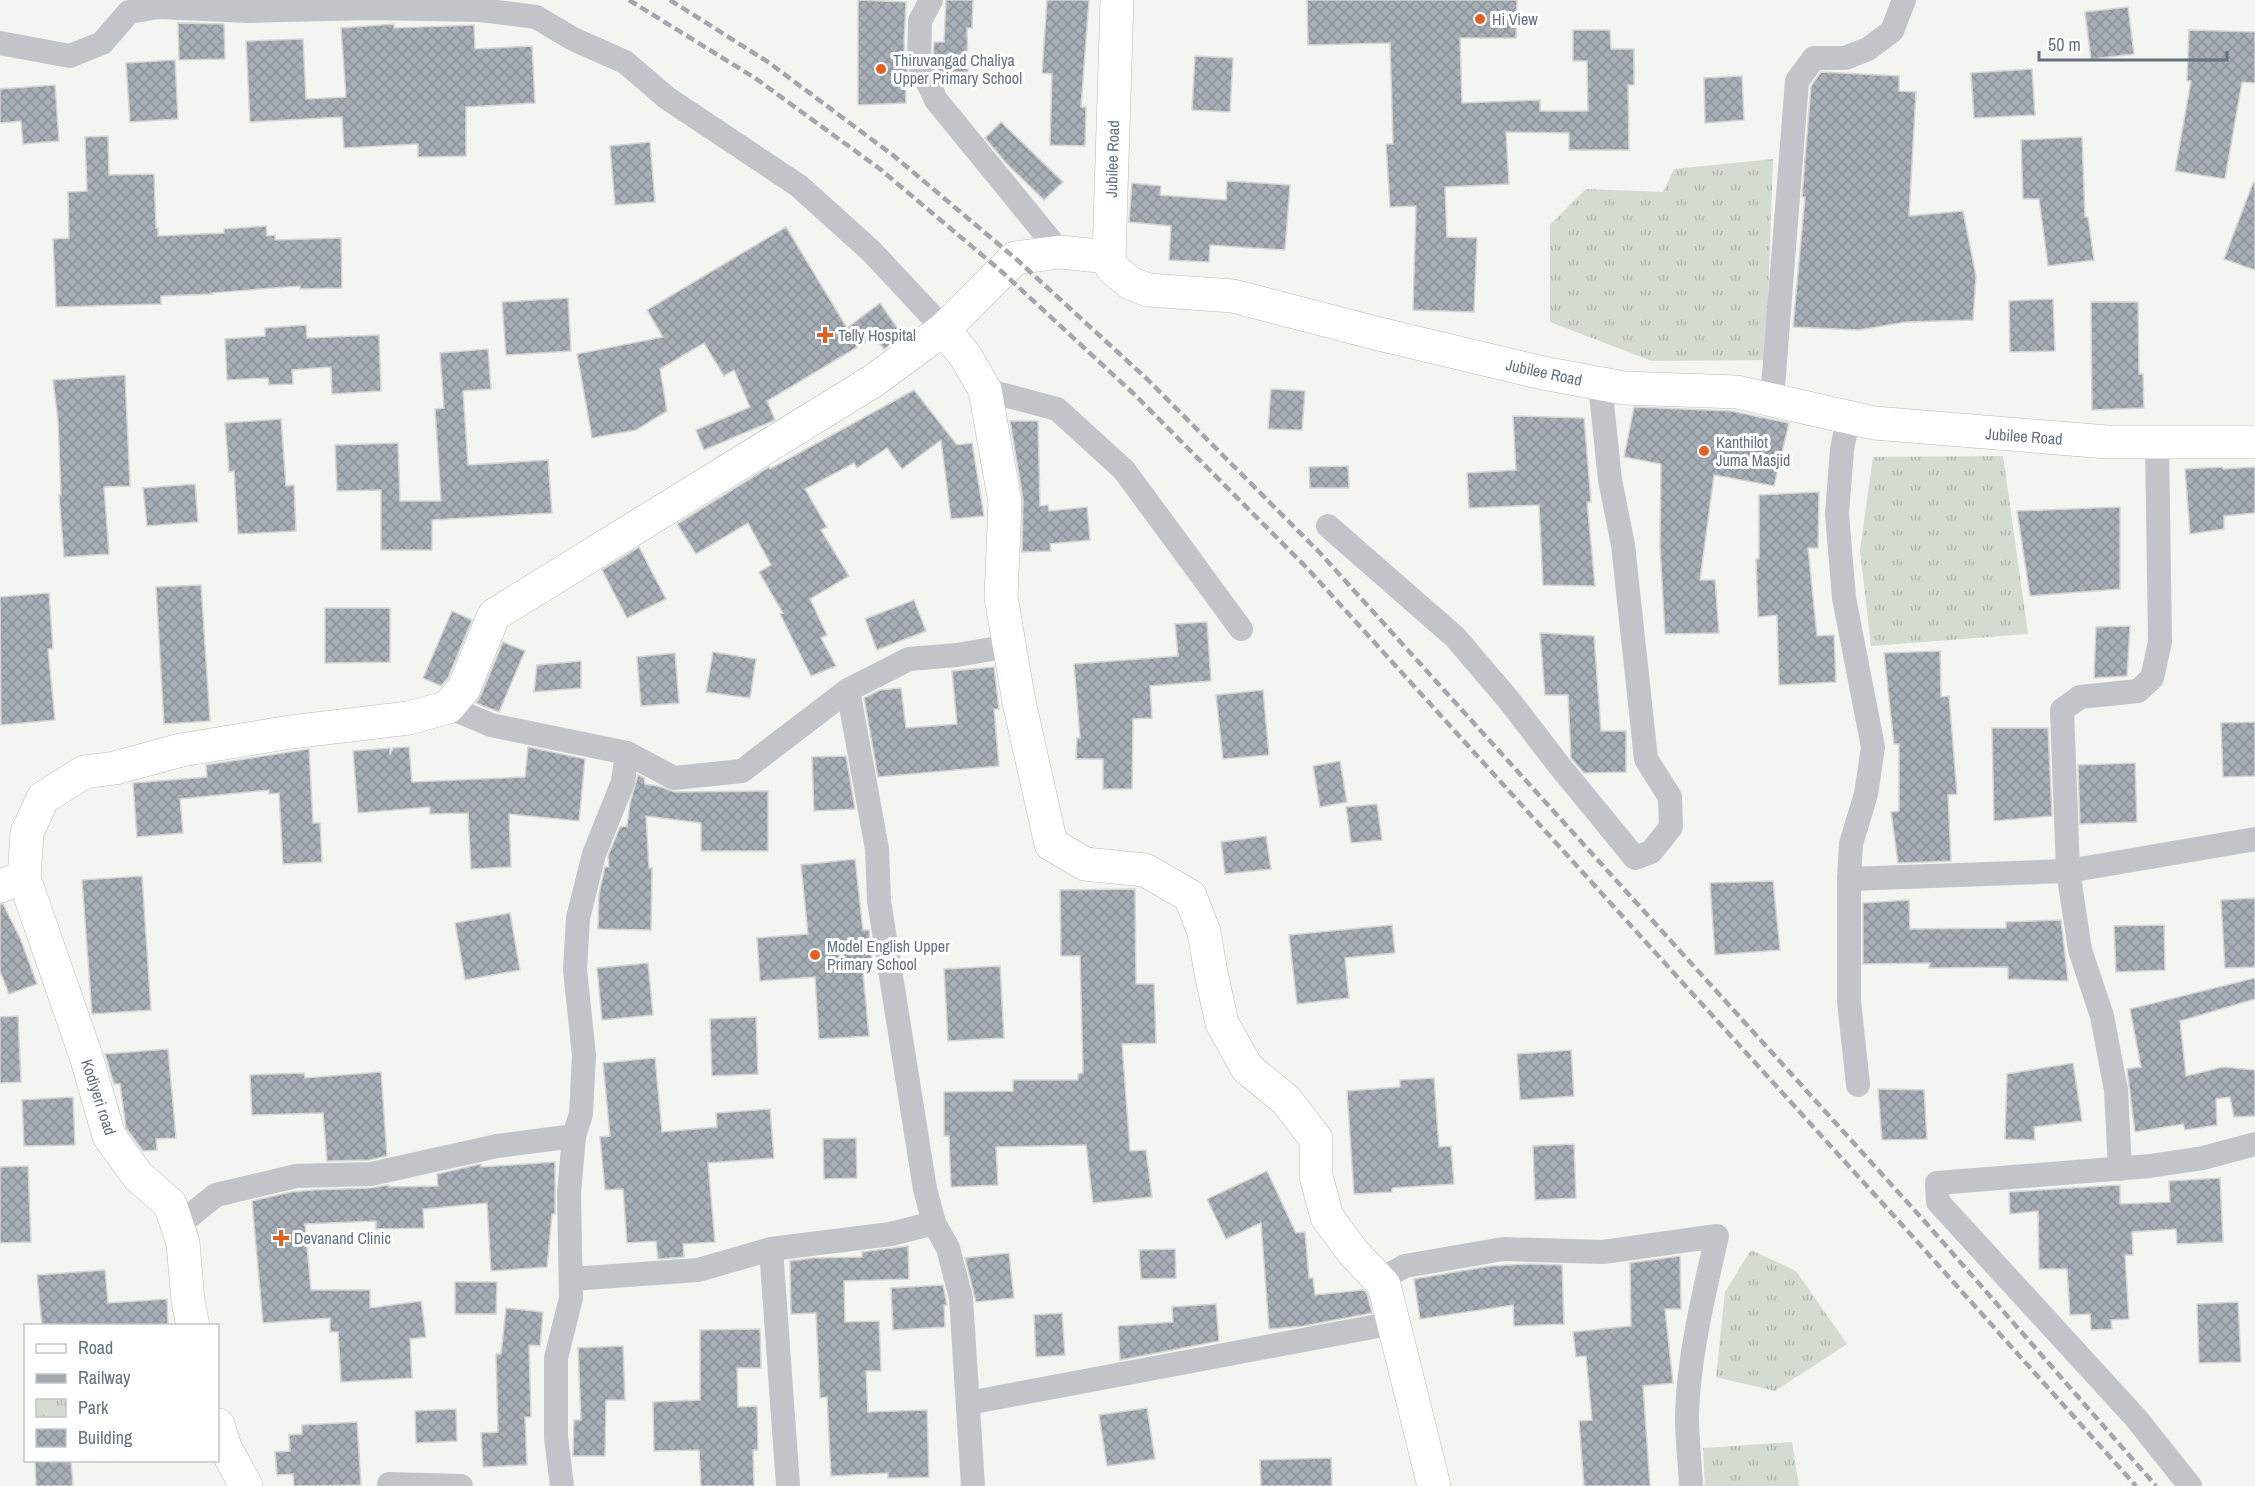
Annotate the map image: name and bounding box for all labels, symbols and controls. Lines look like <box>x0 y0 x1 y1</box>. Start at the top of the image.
place label: Hi View <box>1492 8 1538 30</box>
marker: Hi View <box>1473 12 1487 26</box>
scale bar <box>2039 24 2226 62</box>
text: 50 m <box>2048 32 2081 57</box>
place label: Thiruvangad Chaliya Upper Primary School <box>893 49 1022 89</box>
marker: Thiruvangad Chaliya Upper Primary School <box>874 62 888 76</box>
street label: Jubilee Road <box>1100 120 1124 198</box>
place label: Telly Hospital <box>838 324 916 346</box>
marker: Telly Hospital <box>816 326 834 344</box>
street label: Jubilee Road <box>1504 353 1584 391</box>
street label: Jubilee Road <box>1985 422 2063 450</box>
place label: Kanthilot Juma Masjid <box>1716 431 1790 471</box>
marker: Kanthilot Juma Masjid <box>1697 444 1711 458</box>
place label: Model English Upper Primary School <box>827 935 950 975</box>
marker: Model English Upper Primary School <box>808 948 822 962</box>
street label: Kodiyeri road <box>76 1056 122 1138</box>
place label: Devanand Clinic <box>294 1227 391 1249</box>
marker: Devanand Clinic <box>272 1229 290 1247</box>
legend <box>24 1324 219 1462</box>
text: Road <box>78 1335 113 1360</box>
text: Railway <box>78 1365 131 1390</box>
text: Park <box>78 1395 109 1420</box>
text: Building <box>78 1425 133 1450</box>

